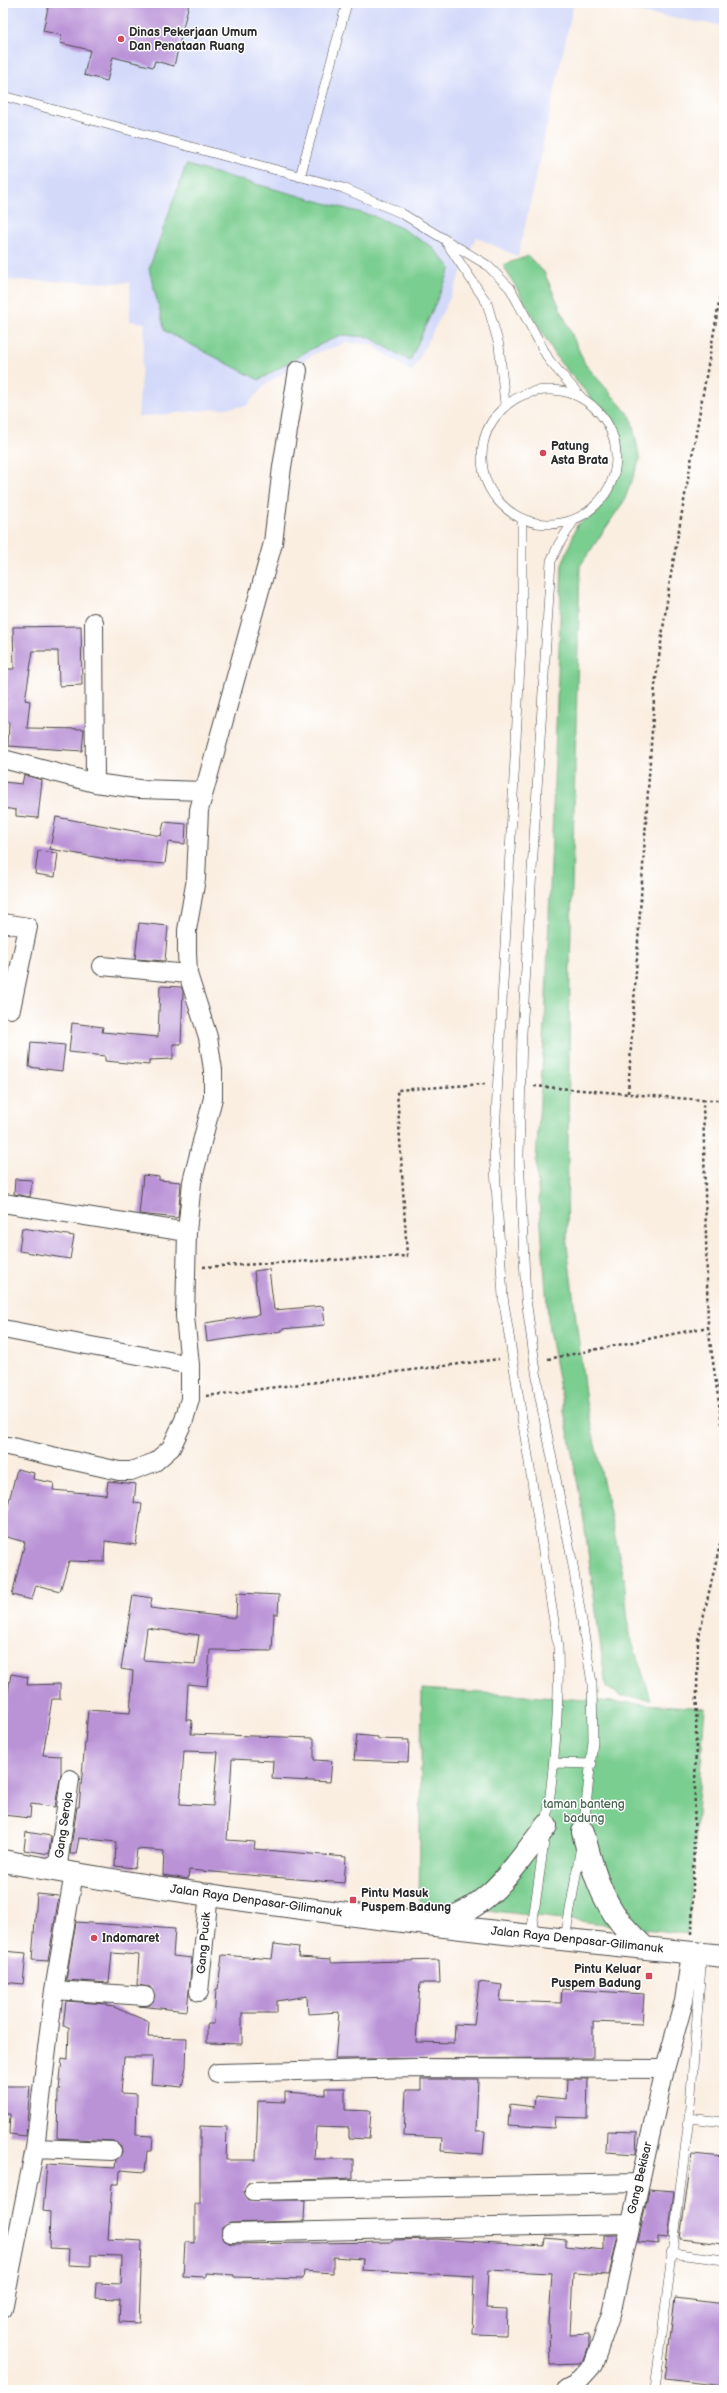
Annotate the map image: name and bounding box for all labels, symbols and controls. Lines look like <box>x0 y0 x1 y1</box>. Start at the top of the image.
place label: Dinas Pekerjaan Umum Dan Penataan Ruang <box>129 25 257 54</box>
marker: Dinas Pekerjaan Umum Dan Penataan Ruang <box>116 34 126 44</box>
place label: Patung Asta Brata <box>550 439 608 468</box>
marker: Patung Asta Brata <box>538 448 548 458</box>
street label: Gang Seroja <box>52 1790 76 1859</box>
park label: taman banteng badung <box>543 1797 625 1826</box>
street label: Jalan Raya Denpasar-Gilimanuk <box>169 1882 343 1920</box>
place label: Pintu Masuk Puspem Badung <box>361 1886 451 1915</box>
marker: Pintu Masuk Puspem Badung <box>348 1895 358 1905</box>
street label: Gang Pucik <box>194 1911 214 1975</box>
street label: Jalan Raya Denpasar-Gilimanuk <box>490 1923 664 1957</box>
place label: Indomaret <box>102 1931 159 1946</box>
marker: Indomaret <box>89 1933 99 1943</box>
place label: Pintu Keluar Puspem Badung <box>551 1962 641 1991</box>
marker: Pintu Keluar Puspem Badung <box>644 1971 654 1981</box>
street label: Gang Bekisar <box>624 2140 656 2216</box>

